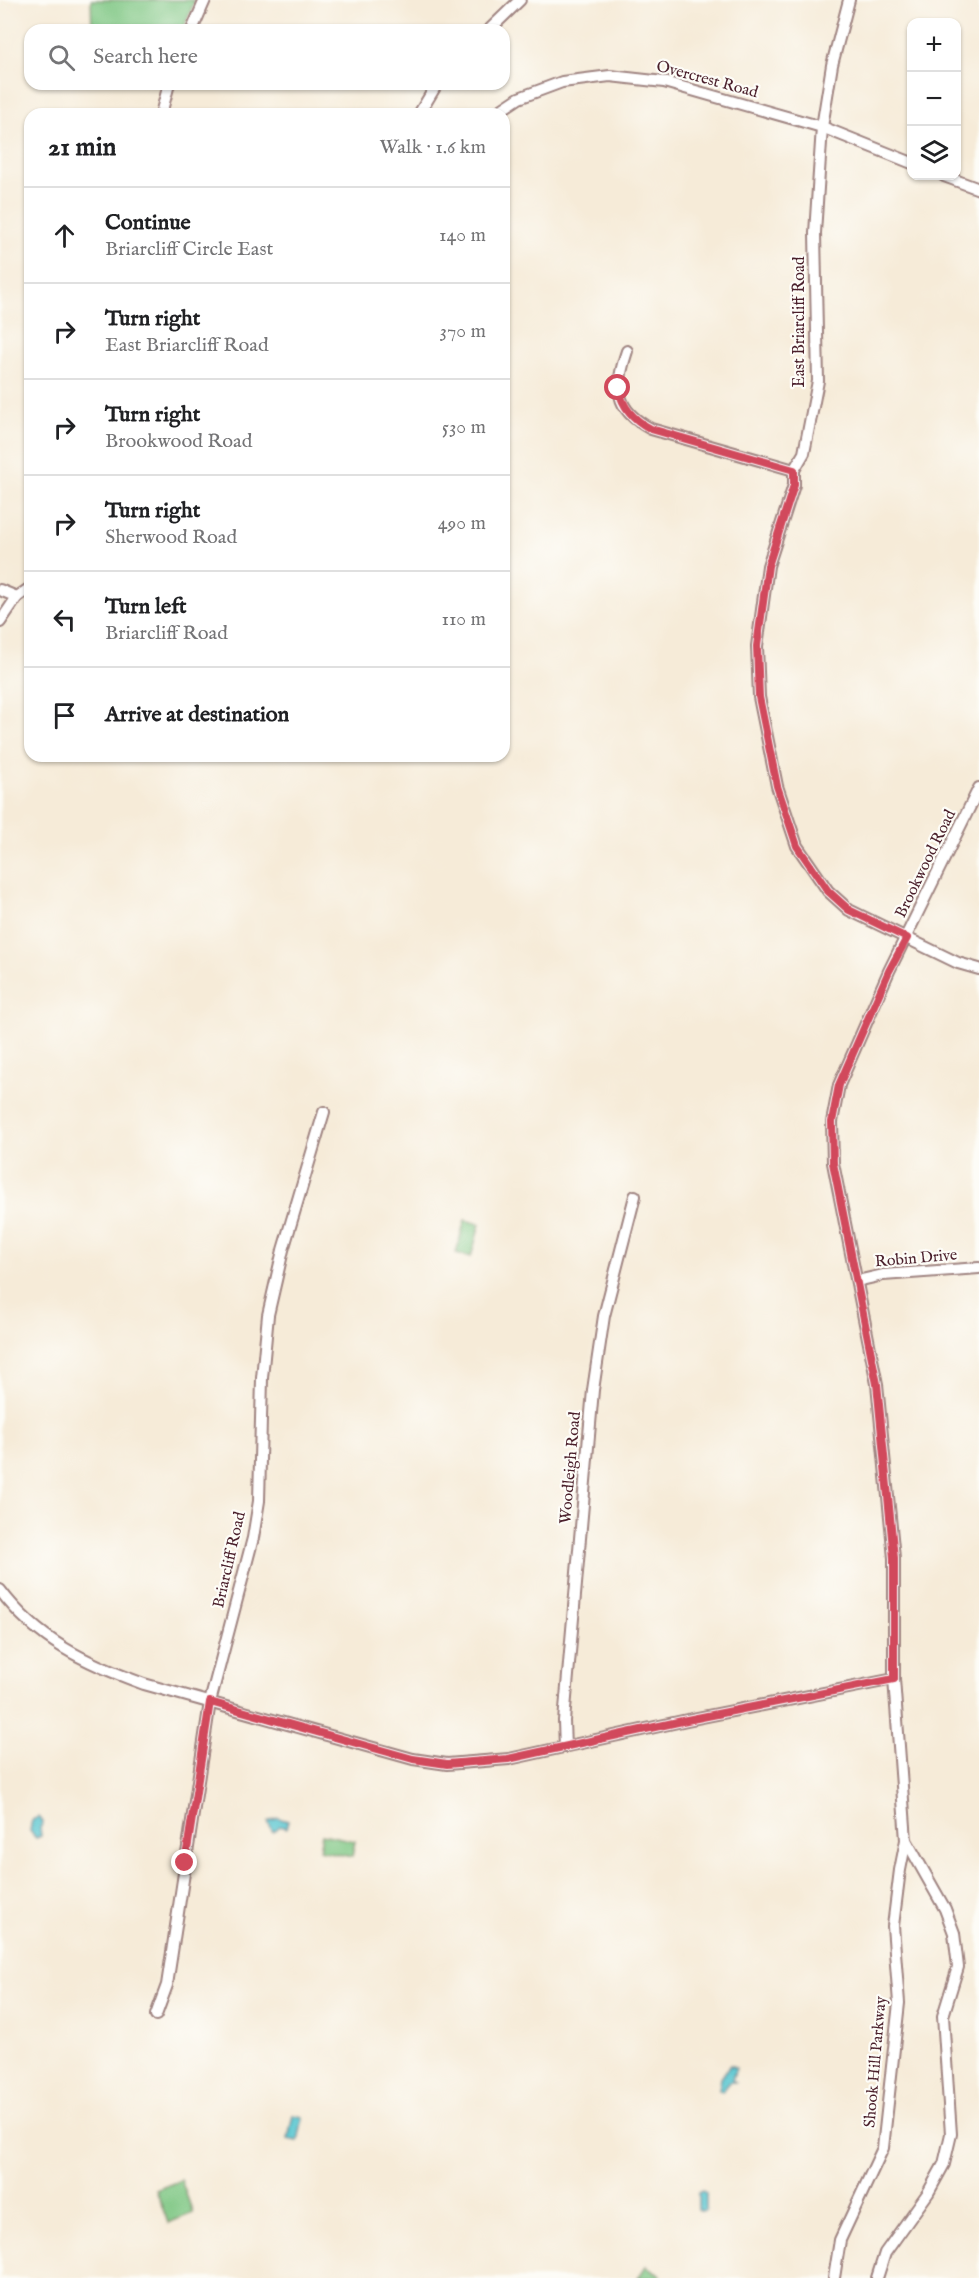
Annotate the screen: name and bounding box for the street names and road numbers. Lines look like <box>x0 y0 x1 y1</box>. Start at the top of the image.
street label: Overcrest Road <box>654 57 760 103</box>
street label: East Briarcliff Road <box>790 256 810 387</box>
street label: Brookwood Road <box>891 806 961 921</box>
street label: Robin Drive <box>874 1245 958 1273</box>
street label: Woodleigh Road <box>556 1410 586 1525</box>
street label: Briarcliff Road <box>209 1509 251 1610</box>
street label: Shook Hill Parkway <box>860 1995 892 2128</box>

